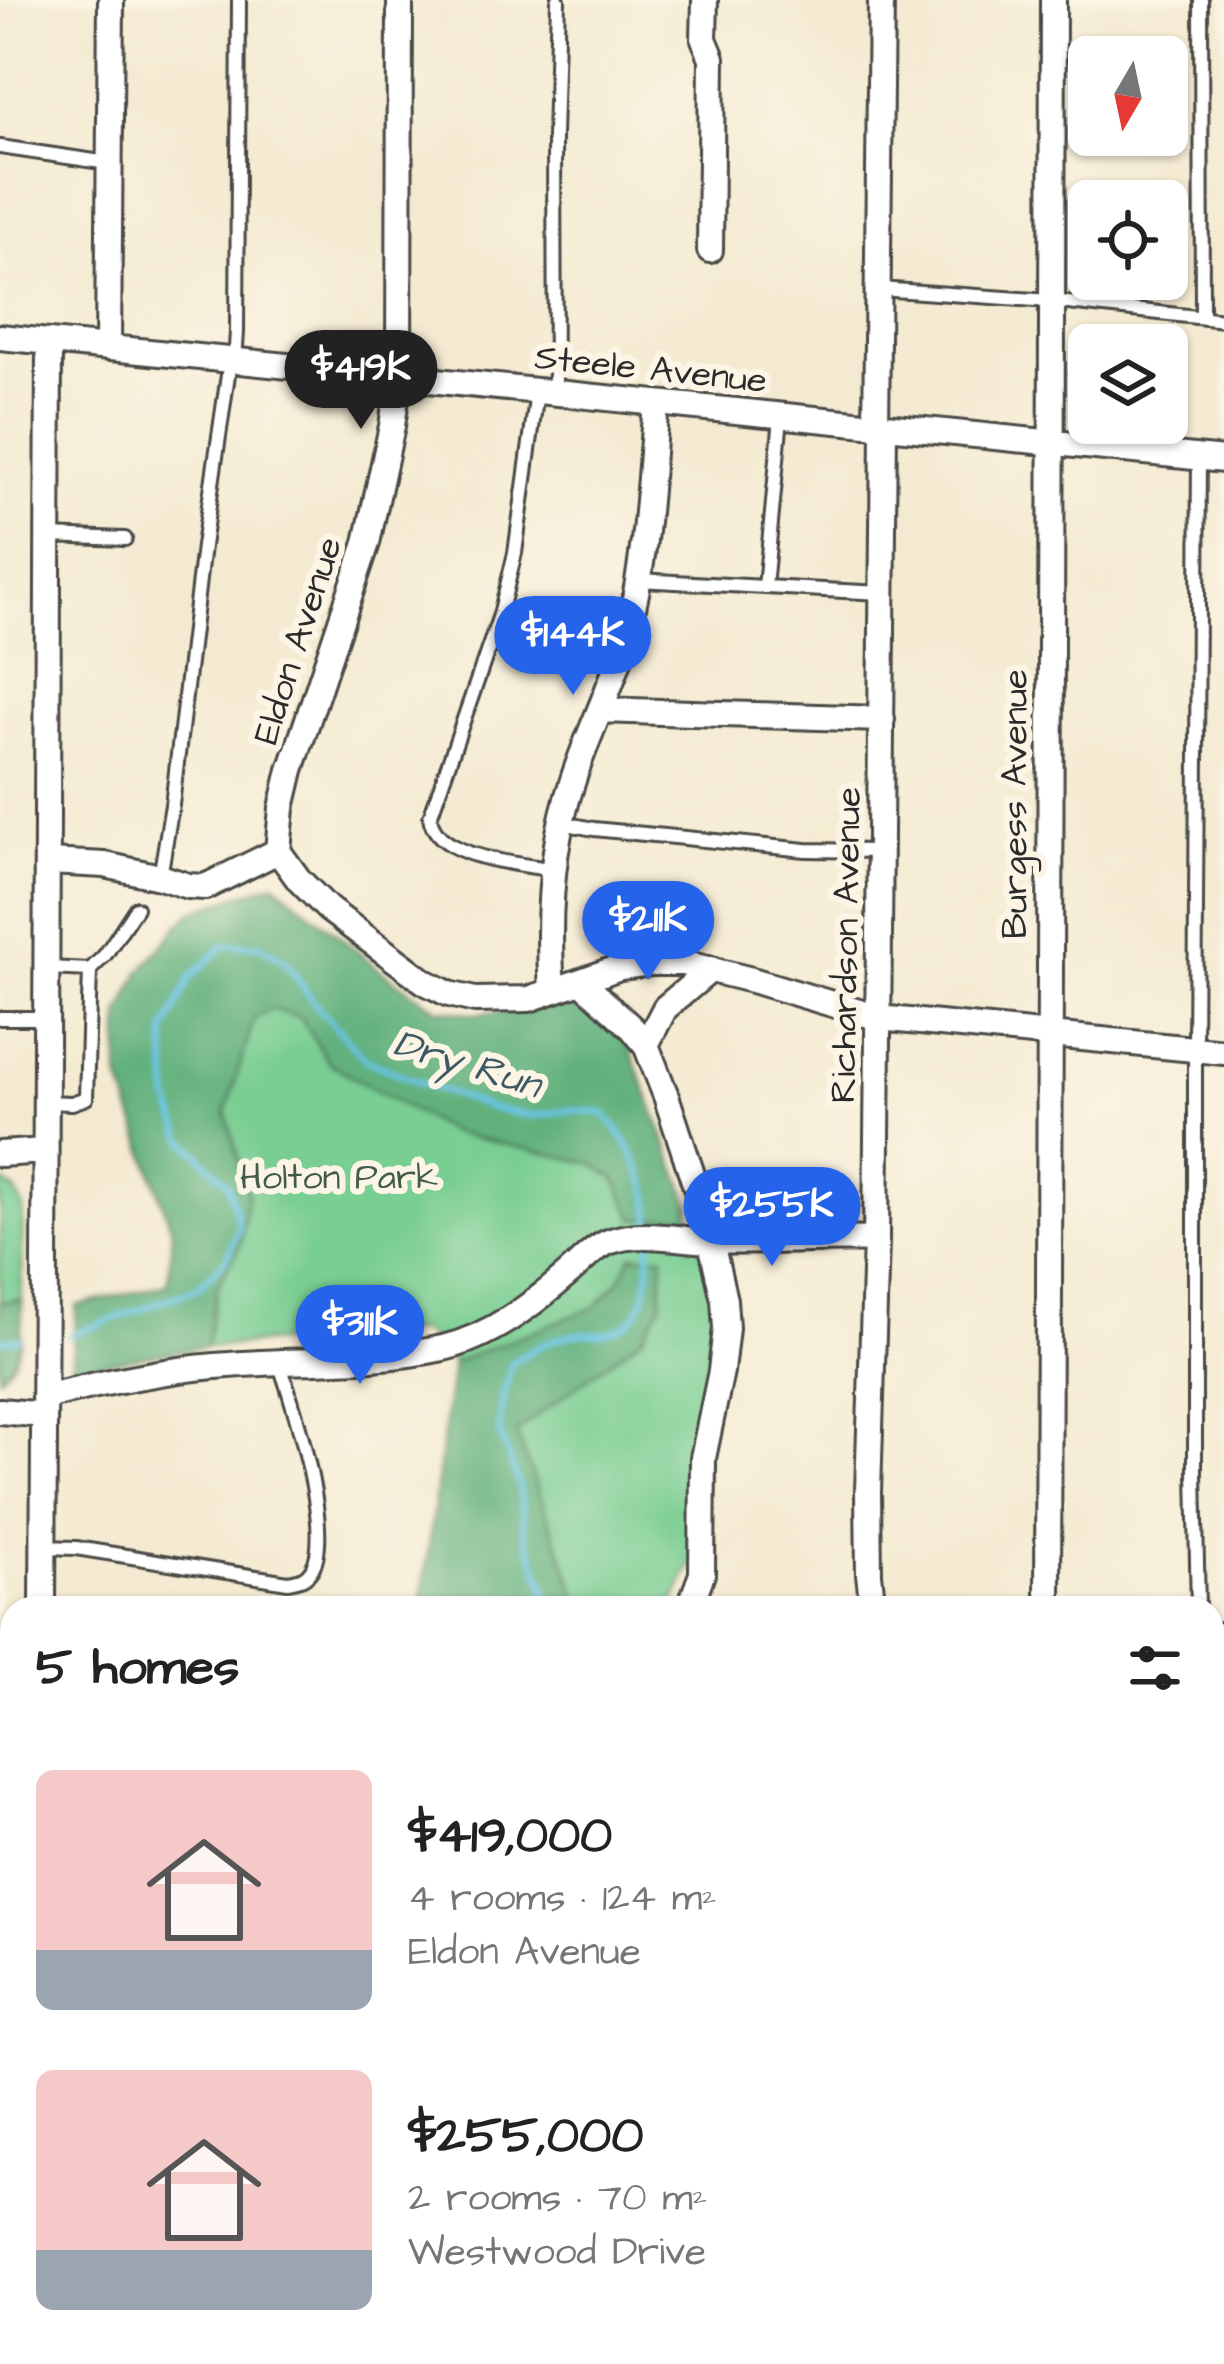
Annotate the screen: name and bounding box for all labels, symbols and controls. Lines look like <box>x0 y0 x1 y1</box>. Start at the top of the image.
north arrow <box>1068 36 1188 156</box>
map controls <box>1068 36 1188 444</box>
button: locate <box>1068 180 1188 300</box>
button: layers <box>1068 324 1188 444</box>
pin: $419K <box>277 330 445 432</box>
street label: Steele Avenue <box>532 332 769 407</box>
text: $419K <box>311 342 411 396</box>
street label: Eldon Avenue <box>241 531 356 751</box>
pin: $144K <box>489 596 657 698</box>
text: $144K <box>521 608 625 662</box>
street label: Burgess Avenue <box>990 669 1042 939</box>
street label: Richardson Avenue <box>818 787 875 1103</box>
pin: $211K <box>564 881 732 983</box>
text: $211K <box>609 893 687 947</box>
water label: Dry Run <box>387 1017 551 1115</box>
park label: Holton Park <box>240 1152 438 1203</box>
pin: $255K <box>688 1167 856 1269</box>
text: $255K <box>711 1179 833 1233</box>
pin: $311K <box>276 1285 444 1387</box>
text: $311K <box>322 1297 398 1351</box>
text: 5 homes <box>36 1633 239 1704</box>
icon: filters <box>1122 1635 1188 1701</box>
text: $419,000 <box>408 1801 612 1872</box>
icon: home <box>132 1818 276 1962</box>
text: 4 rooms · 124 m² <box>408 1872 717 1926</box>
text: Eldon Avenue <box>408 1926 641 1980</box>
text: $255,000 <box>408 2101 643 2172</box>
icon: home <box>132 2118 276 2262</box>
text: 2 rooms · 70 m² <box>408 2172 707 2226</box>
text: Westwood Drive <box>408 2226 706 2280</box>

